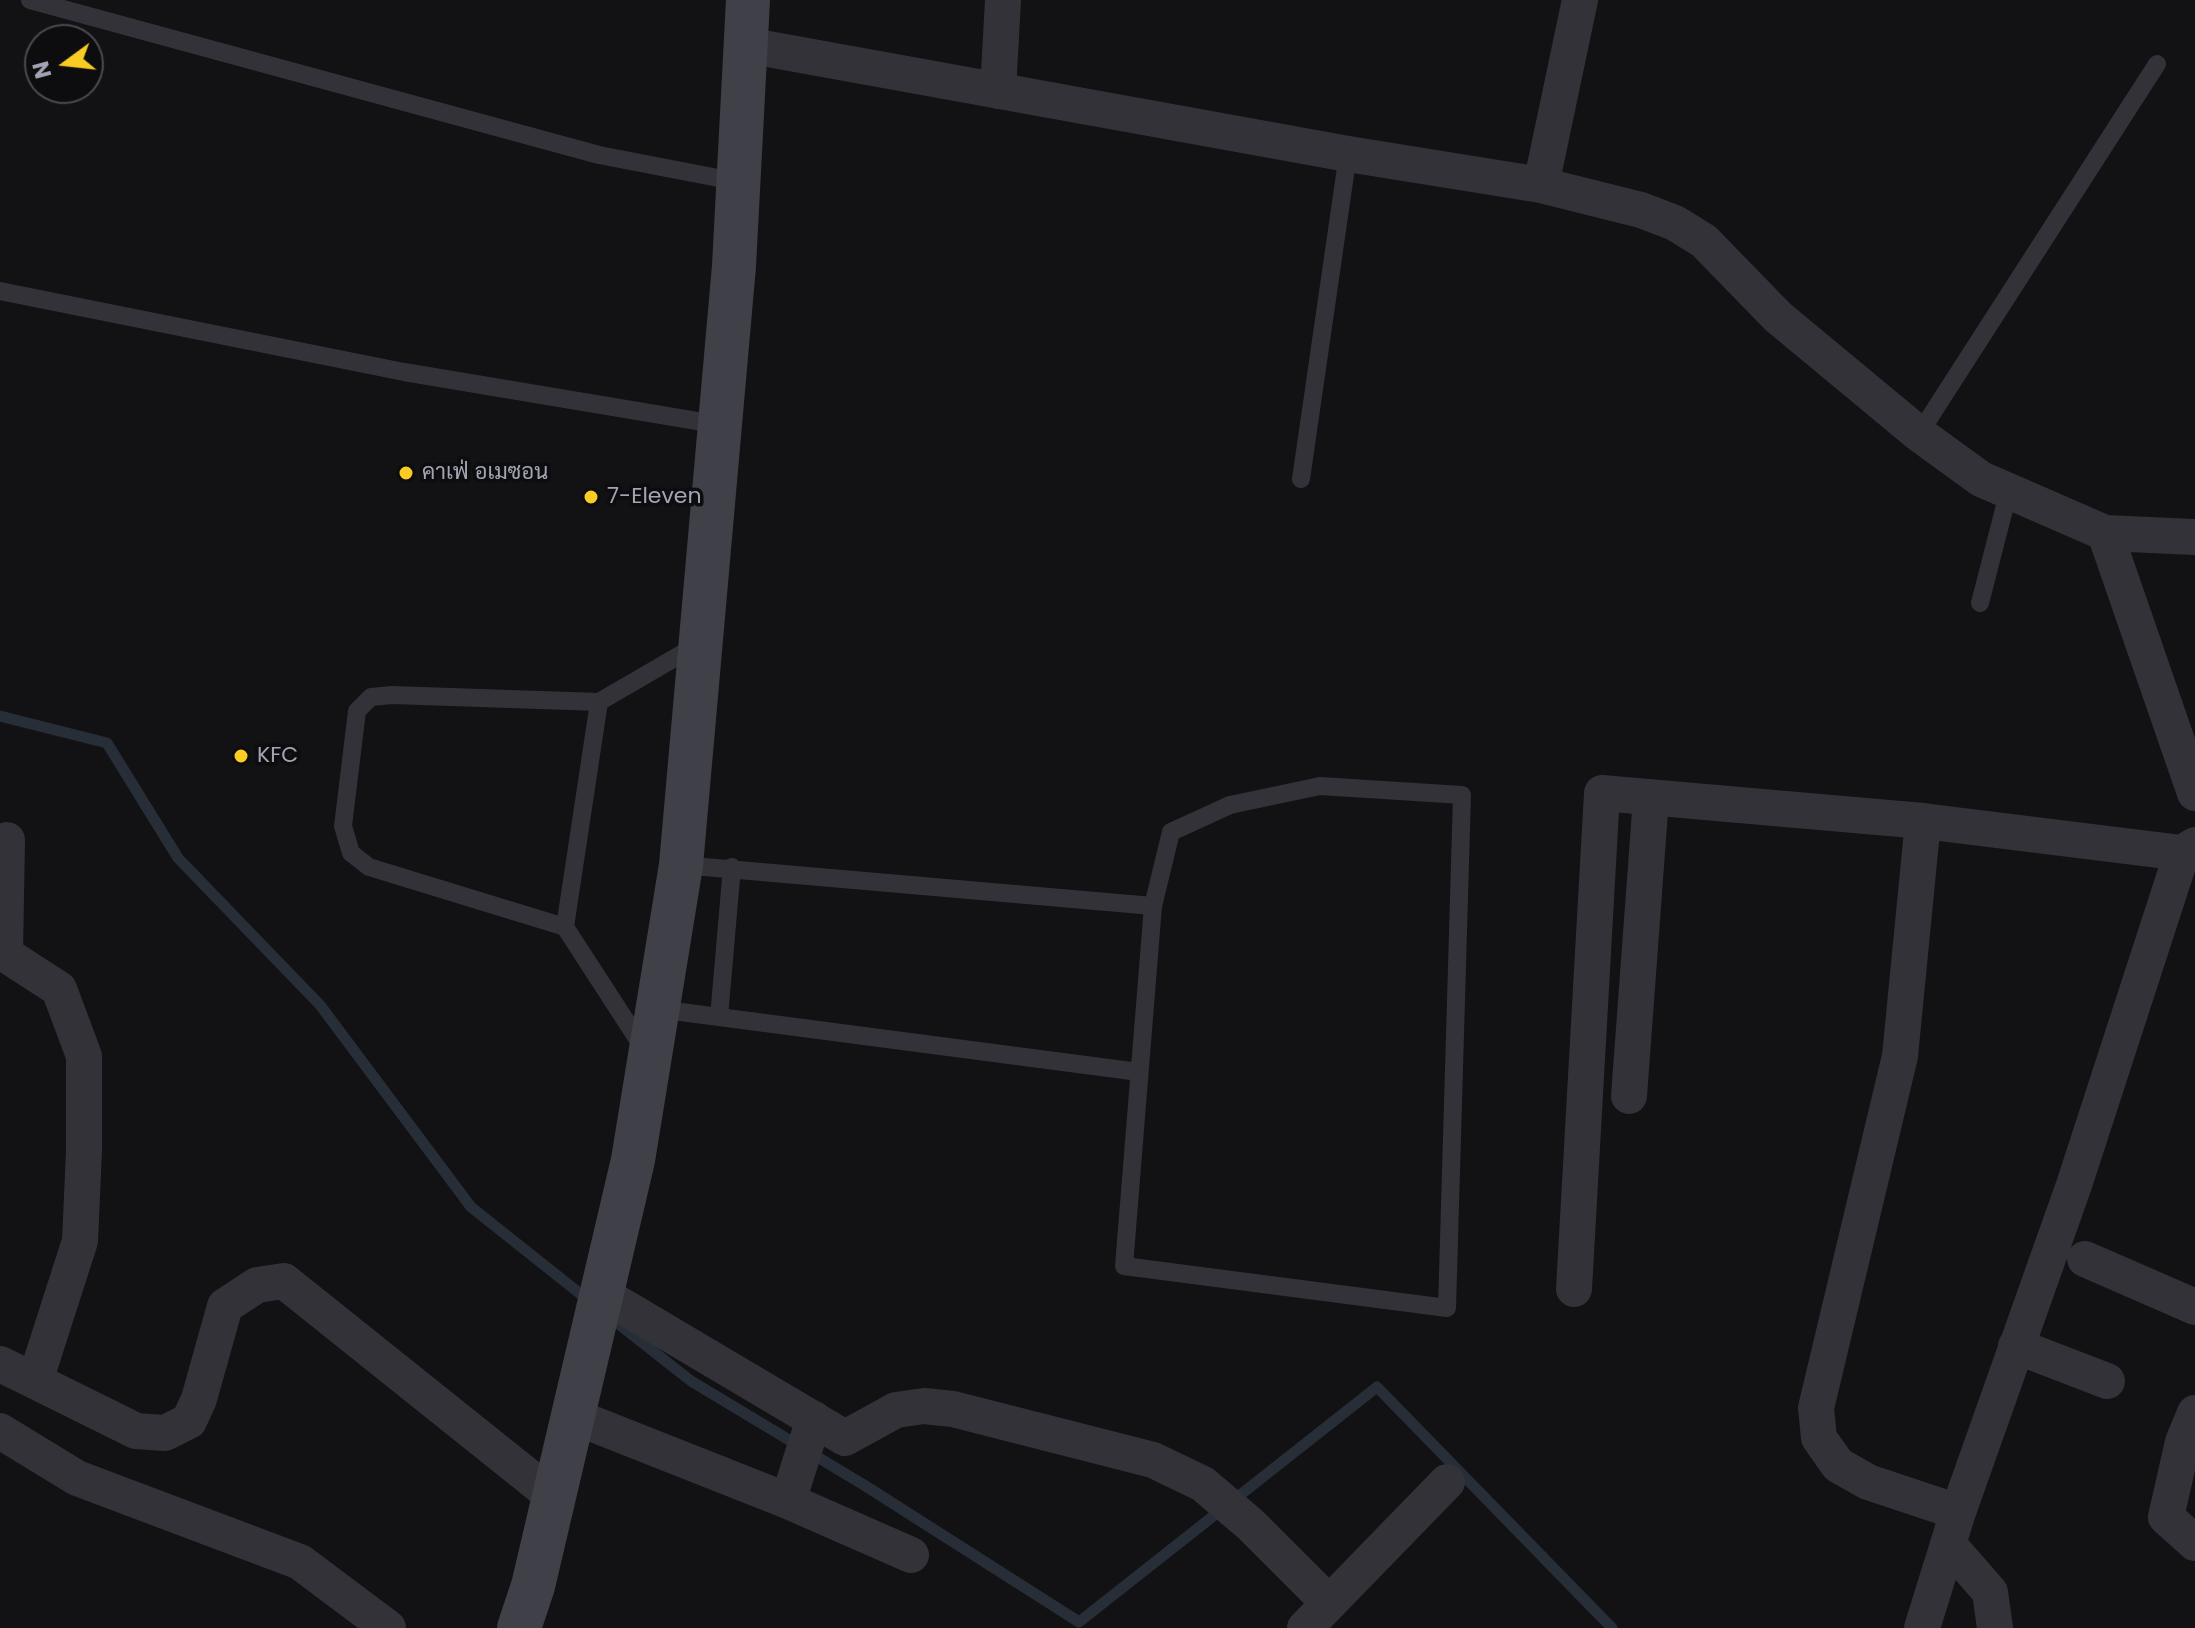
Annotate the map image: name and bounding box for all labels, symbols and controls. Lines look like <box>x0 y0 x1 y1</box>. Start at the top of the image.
north arrow <box>24 24 104 104</box>
text: N <box>25 58 59 82</box>
place label: คาเฟ่ อเมซอน <box>422 460 548 486</box>
marker: คาเฟ่ อเมซอน <box>397 464 415 482</box>
place label: 7-Eleven <box>607 484 702 510</box>
marker: 7-Eleven <box>582 488 600 506</box>
place label: KFC <box>257 743 298 769</box>
marker: KFC <box>232 747 250 765</box>

